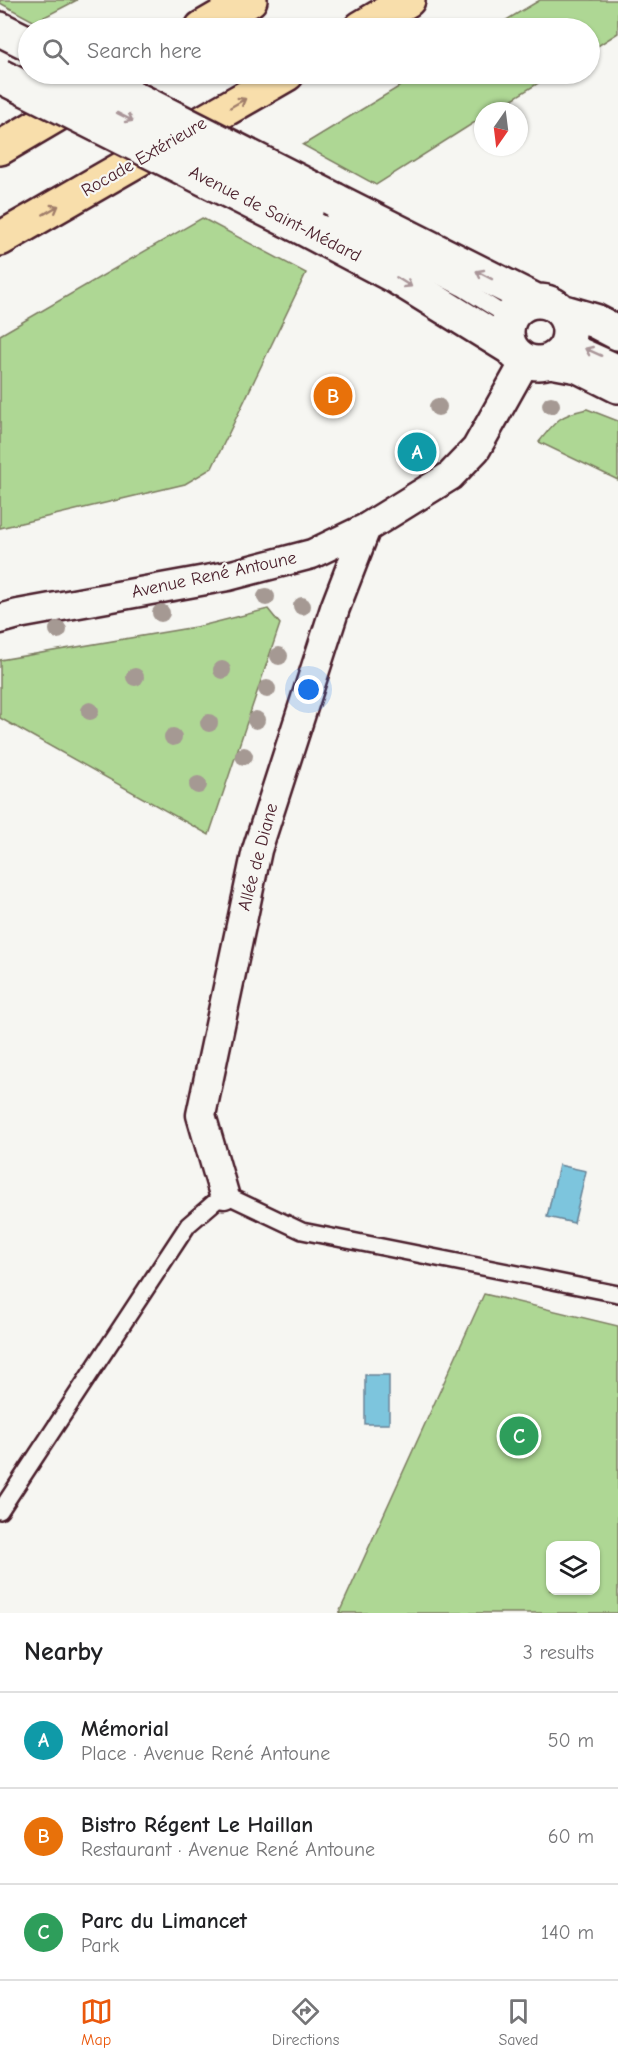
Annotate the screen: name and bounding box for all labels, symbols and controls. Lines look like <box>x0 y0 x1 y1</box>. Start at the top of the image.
search box <box>18 18 600 84</box>
icon: search <box>39 35 72 68</box>
text: Search here <box>87 38 202 64</box>
one-way arrow <box>229 97 246 109</box>
north arrow <box>474 102 528 156</box>
one-way arrow <box>116 112 134 123</box>
street label: Rocade Extérieure <box>78 113 210 201</box>
street label: Avenue de Saint-Médard <box>186 161 364 267</box>
one-way arrow <box>42 204 59 216</box>
one-way arrow <box>475 268 493 280</box>
one-way arrow <box>395 276 412 288</box>
one-way arrow <box>585 345 603 357</box>
pin: B <box>314 374 352 418</box>
pin: A <box>398 430 436 474</box>
street label: Avenue René Antoune <box>130 547 298 603</box>
your location <box>294 675 323 704</box>
street label: Allée de Diane <box>234 801 282 913</box>
pin: C <box>500 1414 538 1458</box>
map controls <box>546 1541 600 1595</box>
button: layers <box>546 1541 600 1595</box>
text: Nearby <box>24 1637 103 1667</box>
text: 3 results <box>523 1641 594 1664</box>
text: Mémorial <box>81 1716 169 1742</box>
text: A <box>38 1729 49 1752</box>
text: 50 m <box>548 1729 594 1752</box>
text: Place · Avenue René Antoune <box>81 1742 330 1765</box>
text: Bistro Régent Le Haillan <box>81 1812 313 1838</box>
text: B <box>37 1825 50 1848</box>
text: 60 m <box>548 1825 594 1848</box>
text: Restaurant · Avenue René Antoune <box>81 1838 375 1861</box>
text: Parc du Limancet <box>81 1908 247 1934</box>
text: C <box>37 1921 50 1944</box>
text: 140 m <box>541 1921 594 1944</box>
text: Park <box>81 1934 119 1957</box>
tab: Map <box>80 1995 113 2049</box>
tab: Directions <box>272 1995 339 2049</box>
tab: Saved <box>498 1995 538 2049</box>

